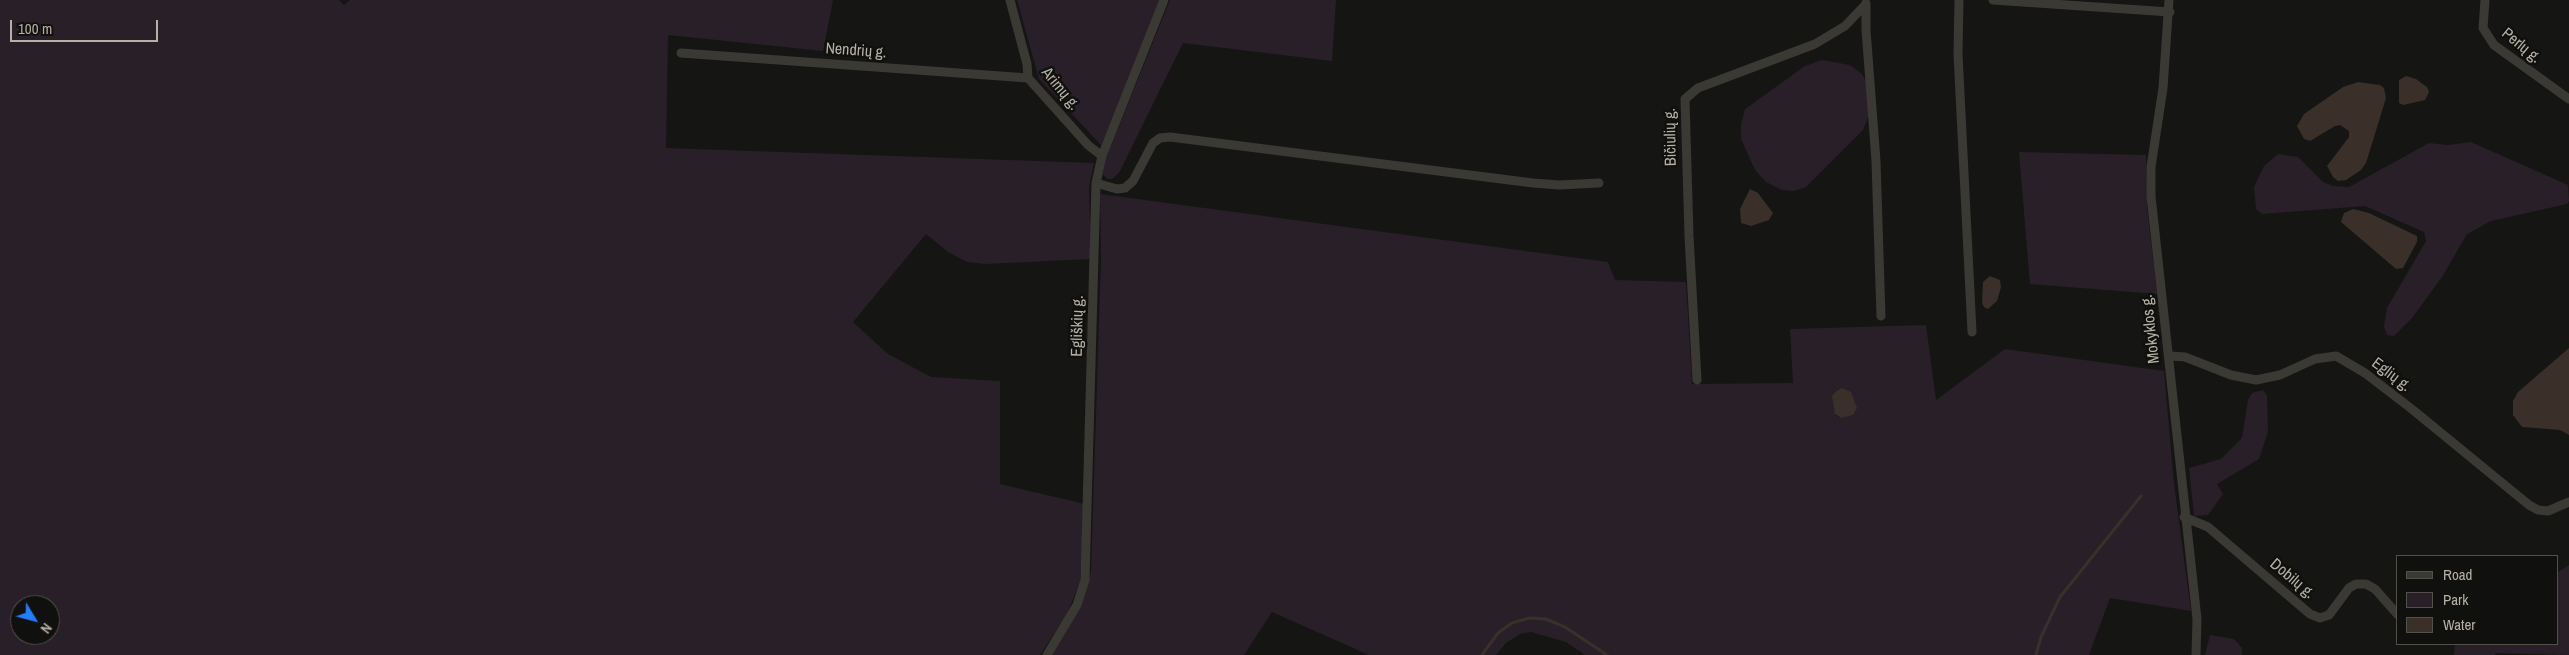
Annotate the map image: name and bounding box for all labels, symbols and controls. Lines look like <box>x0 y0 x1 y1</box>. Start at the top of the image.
scale bar <box>12 10 160 42</box>
text: 100 m <box>18 18 52 39</box>
street label: Perlų g. <box>2497 24 2545 68</box>
street label: Nendrių g. <box>825 39 887 63</box>
street label: Arimų g. <box>1037 64 1083 114</box>
street label: Bičiulių g. <box>1661 108 1681 166</box>
street label: Mokyklos g. <box>2138 294 2164 364</box>
street label: Egliškių g. <box>1068 295 1088 357</box>
street label: Eglių g. <box>2367 354 2415 396</box>
street label: Dobilų g. <box>2266 555 2318 603</box>
legend <box>2396 555 2559 645</box>
text: Road <box>2443 564 2472 585</box>
text: Park <box>2443 589 2468 610</box>
north arrow <box>10 595 60 645</box>
text: Water <box>2443 614 2475 635</box>
text: N <box>37 620 56 637</box>

